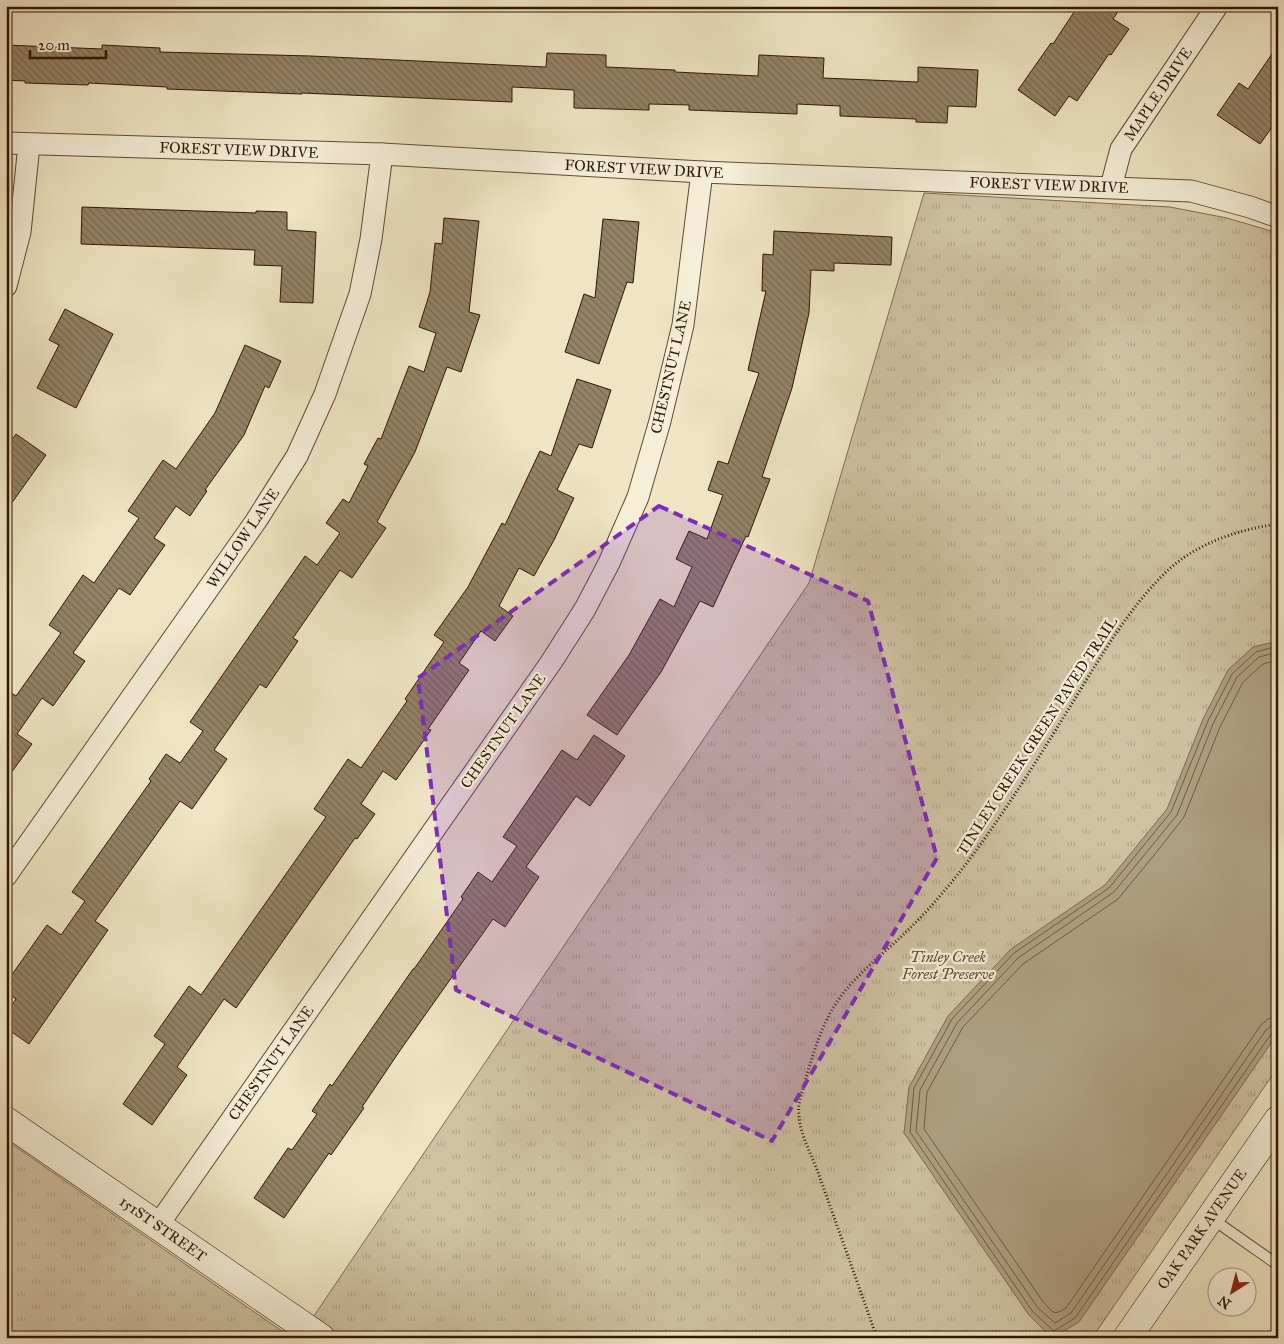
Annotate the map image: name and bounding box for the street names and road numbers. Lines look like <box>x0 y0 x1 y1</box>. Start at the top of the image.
street label: MAPLE DRIVE <box>1120 44 1196 144</box>
street label: FOREST VIEW DRIVE <box>159 138 319 162</box>
street label: FOREST VIEW DRIVE <box>564 156 724 182</box>
street label: FOREST VIEW DRIVE <box>969 173 1129 197</box>
street label: CHESTNUT LANE <box>647 298 695 435</box>
street label: WILLOW LANE <box>203 484 283 591</box>
street label: TINLEY CREEK GREEN PAVED TRAIL <box>953 613 1121 859</box>
street label: CHESTNUT LANE <box>457 670 550 792</box>
street label: CHESTNUT LANE <box>225 1002 318 1124</box>
street label: OAK PARK AVENUE <box>1153 1165 1251 1293</box>
street label: 151ST STREET <box>116 1192 210 1266</box>

